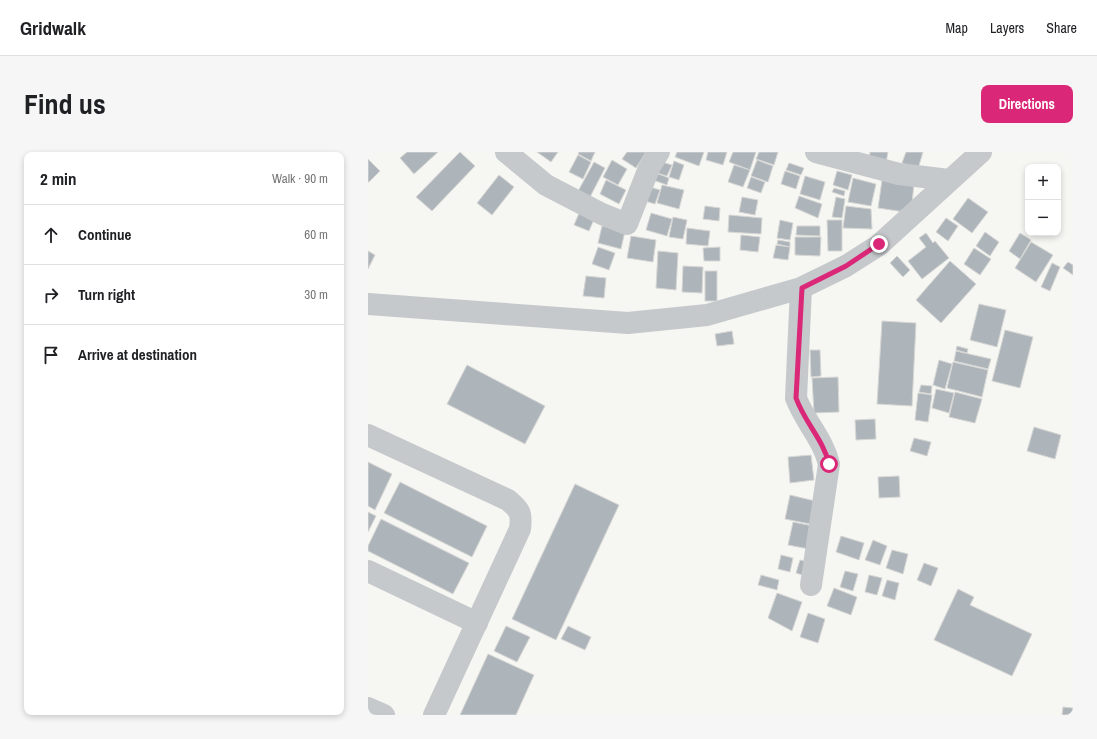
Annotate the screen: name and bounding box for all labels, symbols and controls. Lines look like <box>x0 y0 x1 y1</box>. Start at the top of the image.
text: Gridwalk <box>20 15 86 41</box>
text: Map <box>946 19 968 37</box>
text: Layers <box>990 19 1024 37</box>
text: Share <box>1046 19 1077 37</box>
text: Find us <box>24 85 106 123</box>
button: Directions <box>981 85 1073 123</box>
map controls <box>1025 164 1061 236</box>
button: + <box>1025 164 1061 200</box>
text: 2 min <box>40 167 76 190</box>
text: Walk · 90 m <box>272 170 328 187</box>
button: − <box>1025 200 1061 236</box>
icon: ahead <box>40 224 62 246</box>
text: Continue <box>78 224 131 245</box>
text: 60 m <box>304 226 328 243</box>
route end <box>870 235 888 253</box>
icon: right <box>40 284 62 306</box>
text: Turn right <box>78 284 135 305</box>
text: 30 m <box>304 286 328 303</box>
icon: arrive <box>40 344 62 366</box>
text: Arrive at destination <box>78 344 197 365</box>
route start <box>820 455 838 473</box>

